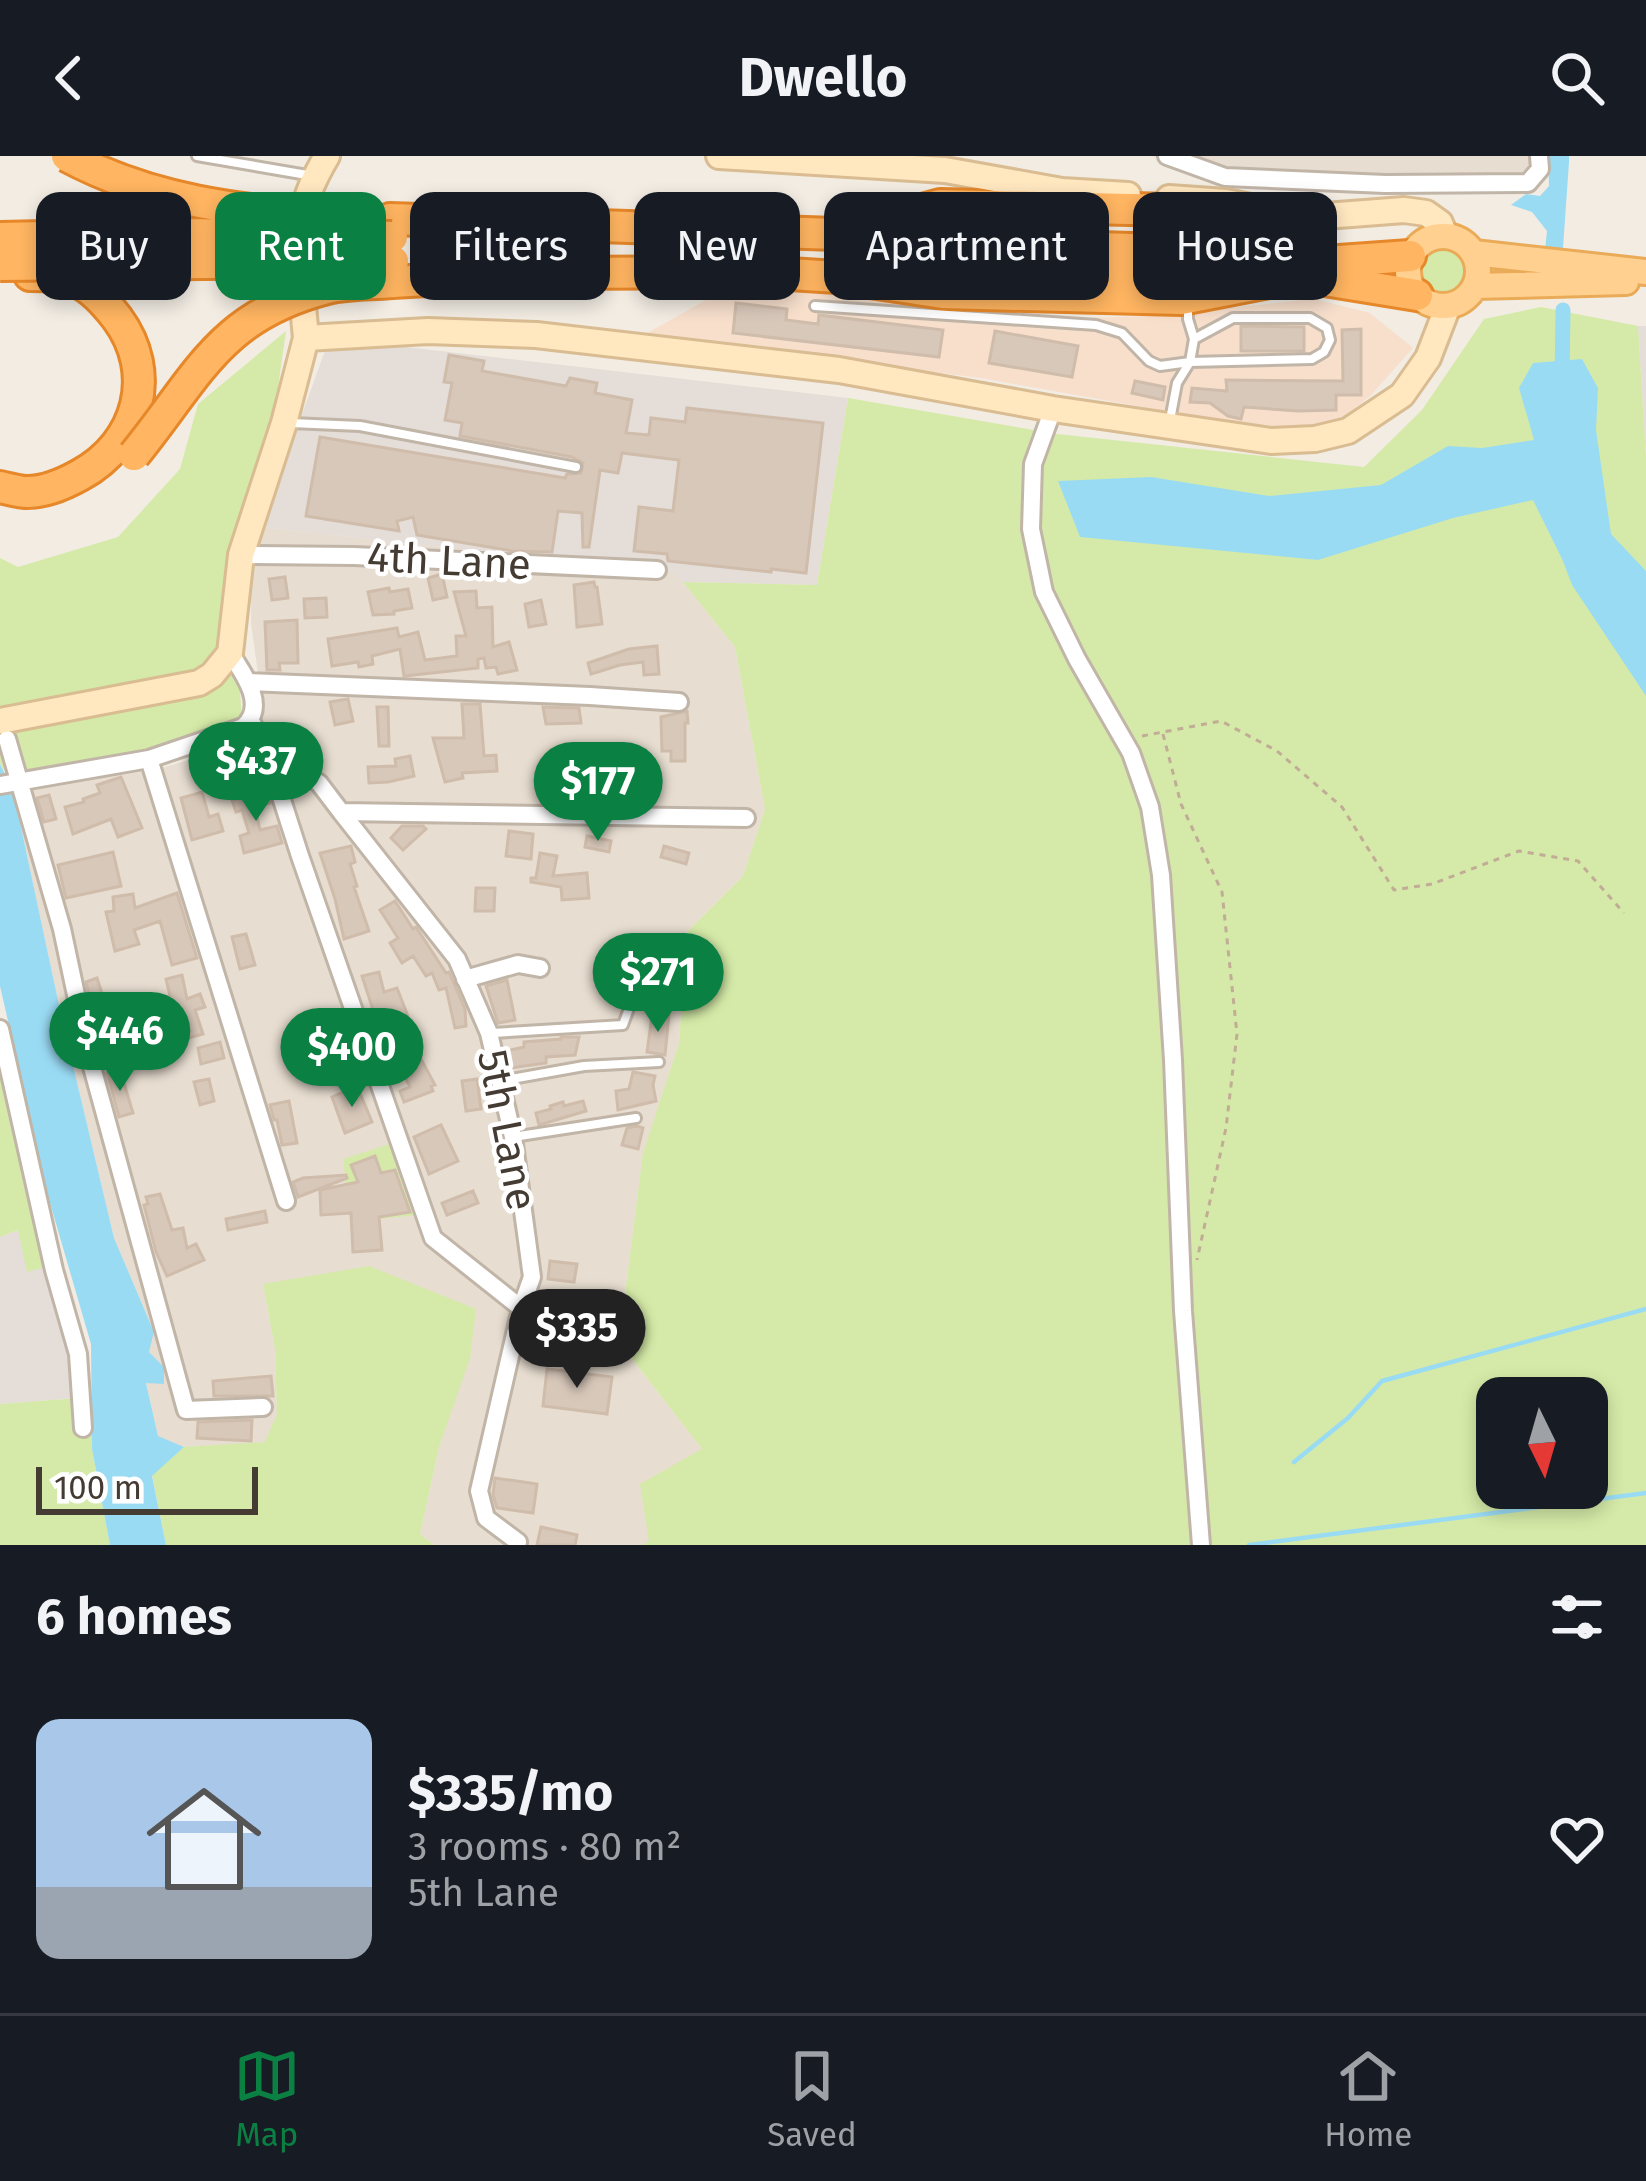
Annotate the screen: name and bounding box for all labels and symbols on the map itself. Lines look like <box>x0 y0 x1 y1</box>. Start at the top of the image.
street label: 4th Lane <box>366 532 532 590</box>
pin: $437 <box>185 722 327 824</box>
pin: $177 <box>527 742 669 844</box>
pin: $271 <box>587 933 729 1035</box>
pin: $446 <box>49 992 191 1094</box>
pin: $400 <box>281 1008 423 1110</box>
street label: 5th Lane <box>467 1045 547 1215</box>
pin: $335 <box>506 1289 648 1391</box>
north arrow <box>1476 1377 1608 1509</box>
scale bar <box>36 1461 258 1514</box>

